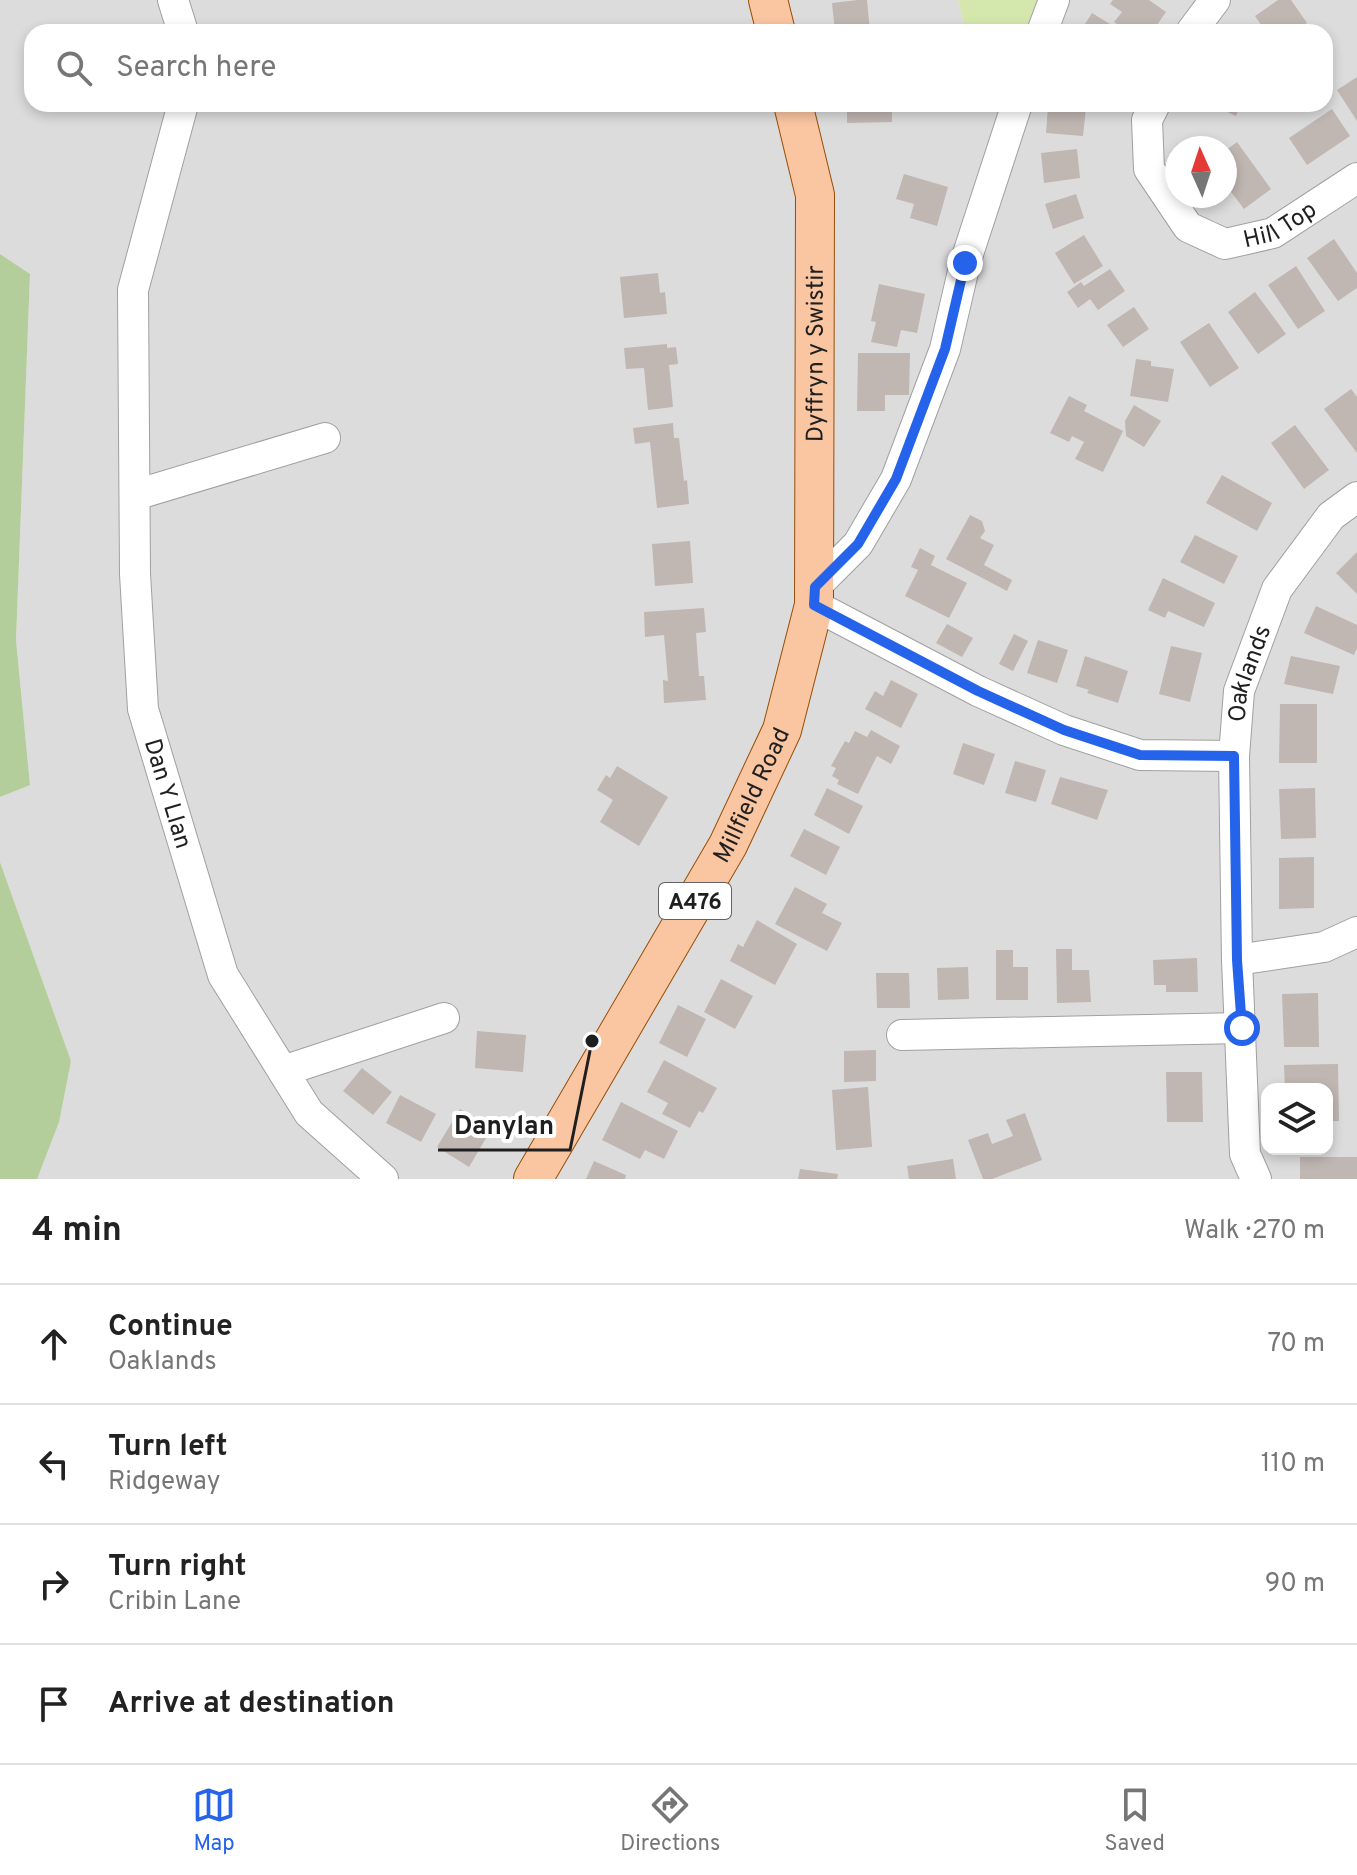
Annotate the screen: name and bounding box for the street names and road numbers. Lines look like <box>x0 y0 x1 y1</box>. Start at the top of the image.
street label: Hill Top <box>1241 195 1323 256</box>
street label: Dyffryn y Swistir <box>801 265 832 442</box>
street label: Oaklands <box>1224 621 1279 723</box>
street label: Millfield Road <box>708 723 798 869</box>
street label: Dan Y Llan <box>136 735 197 853</box>
road number: A476 <box>659 883 731 919</box>

